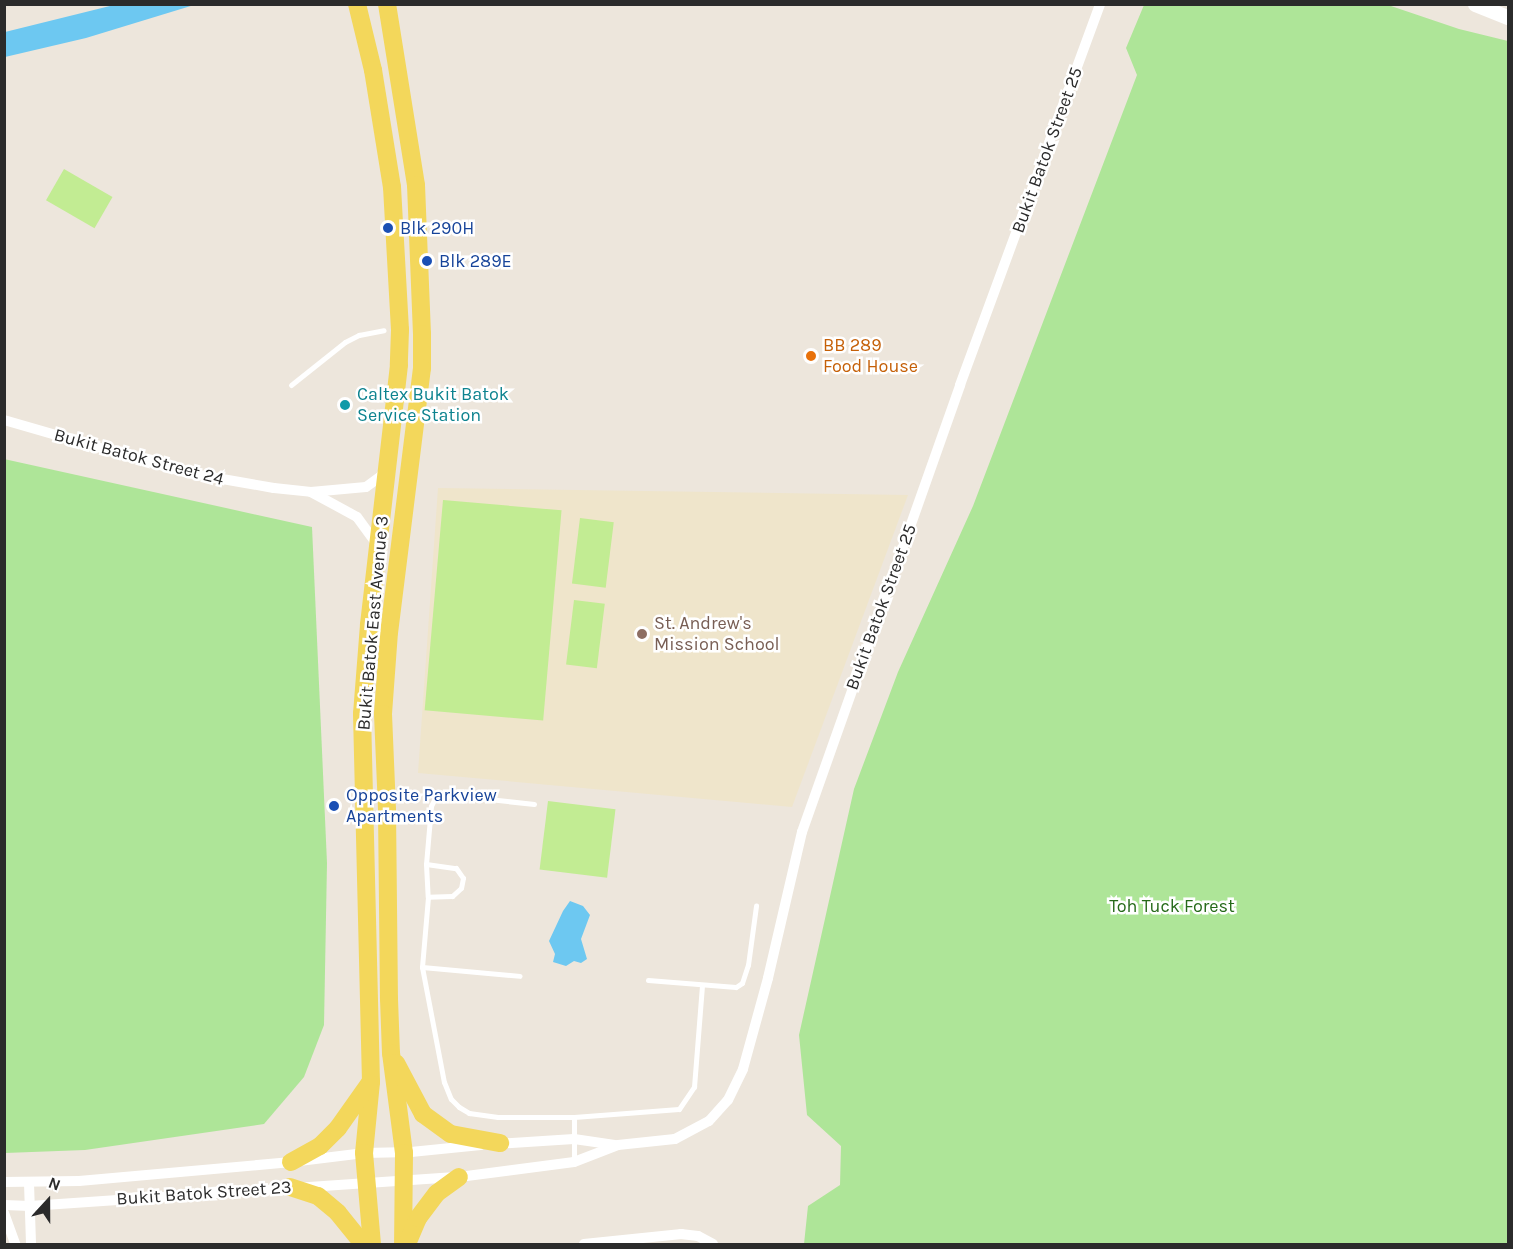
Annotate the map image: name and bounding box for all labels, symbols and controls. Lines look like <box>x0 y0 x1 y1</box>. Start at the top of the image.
street label: Bukit Batok Street 25 <box>1007 64 1087 236</box>
place label: Blk 290H <box>400 217 474 239</box>
marker: Blk 290H <box>381 221 395 235</box>
place label: Blk 289E <box>439 250 512 272</box>
marker: Blk 289E <box>420 254 434 268</box>
place label: BB 289 Food House <box>823 335 918 378</box>
marker: BB 289 Food House <box>804 349 818 363</box>
place label: Caltex Bukit Batok Service Station <box>357 384 509 426</box>
marker: Caltex Bukit Batok Service Station <box>338 398 352 412</box>
street label: Bukit Batok Street 24 <box>52 424 226 490</box>
street label: Bukit Batok East Avenue 3 <box>353 515 393 731</box>
street label: Bukit Batok Street 25 <box>841 521 921 693</box>
place label: St. Andrew's Mission School <box>654 613 780 656</box>
marker: St. Andrew's Mission School <box>635 627 649 641</box>
place label: Opposite Parkview Apartments <box>346 785 497 828</box>
marker: Opposite Parkview Apartments <box>327 799 341 813</box>
park label: Toh Tuck Forest <box>1109 895 1235 917</box>
north arrow <box>18 1171 78 1231</box>
text: N <box>46 1173 63 1195</box>
street label: Bukit Batok Street 23 <box>116 1176 292 1210</box>

